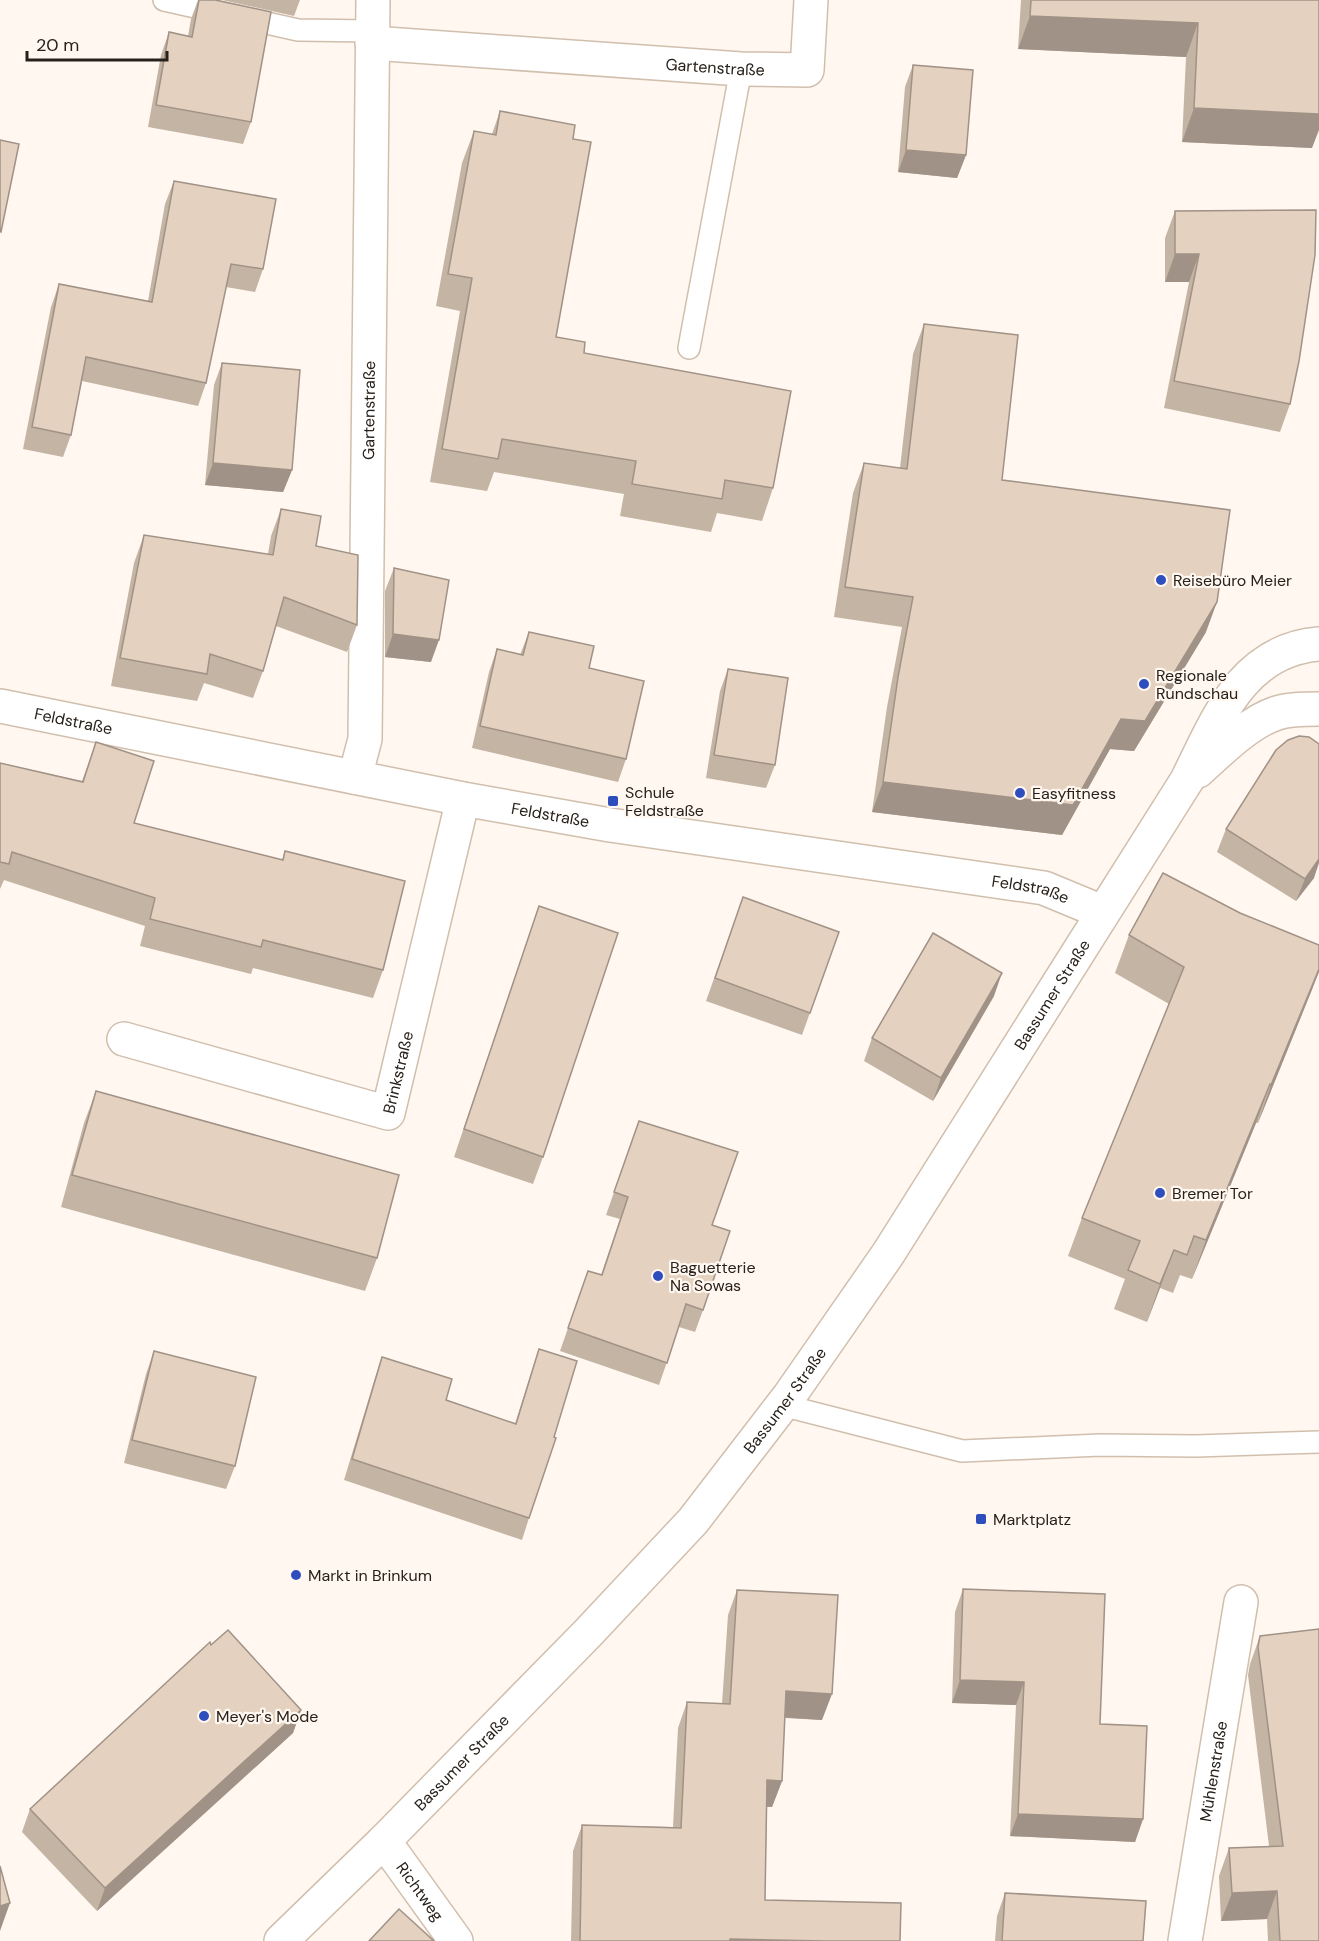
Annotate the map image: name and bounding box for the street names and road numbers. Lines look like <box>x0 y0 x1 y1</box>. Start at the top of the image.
street label: Gartenstraße <box>665 53 765 80</box>
street label: Gartenstraße <box>358 361 380 460</box>
street label: Feldstraße <box>33 703 114 739</box>
street label: Feldstraße <box>510 797 591 832</box>
street label: Feldstraße <box>990 870 1072 908</box>
street label: Bassumer Straße <box>1009 935 1094 1054</box>
street label: Brinkstraße <box>378 1029 418 1116</box>
street label: Bassumer Straße <box>738 1343 831 1458</box>
street label: Bassumer Straße <box>409 1710 513 1815</box>
street label: Mühlenstraße <box>1194 1719 1232 1823</box>
street label: Richtweg <box>392 1858 449 1925</box>

